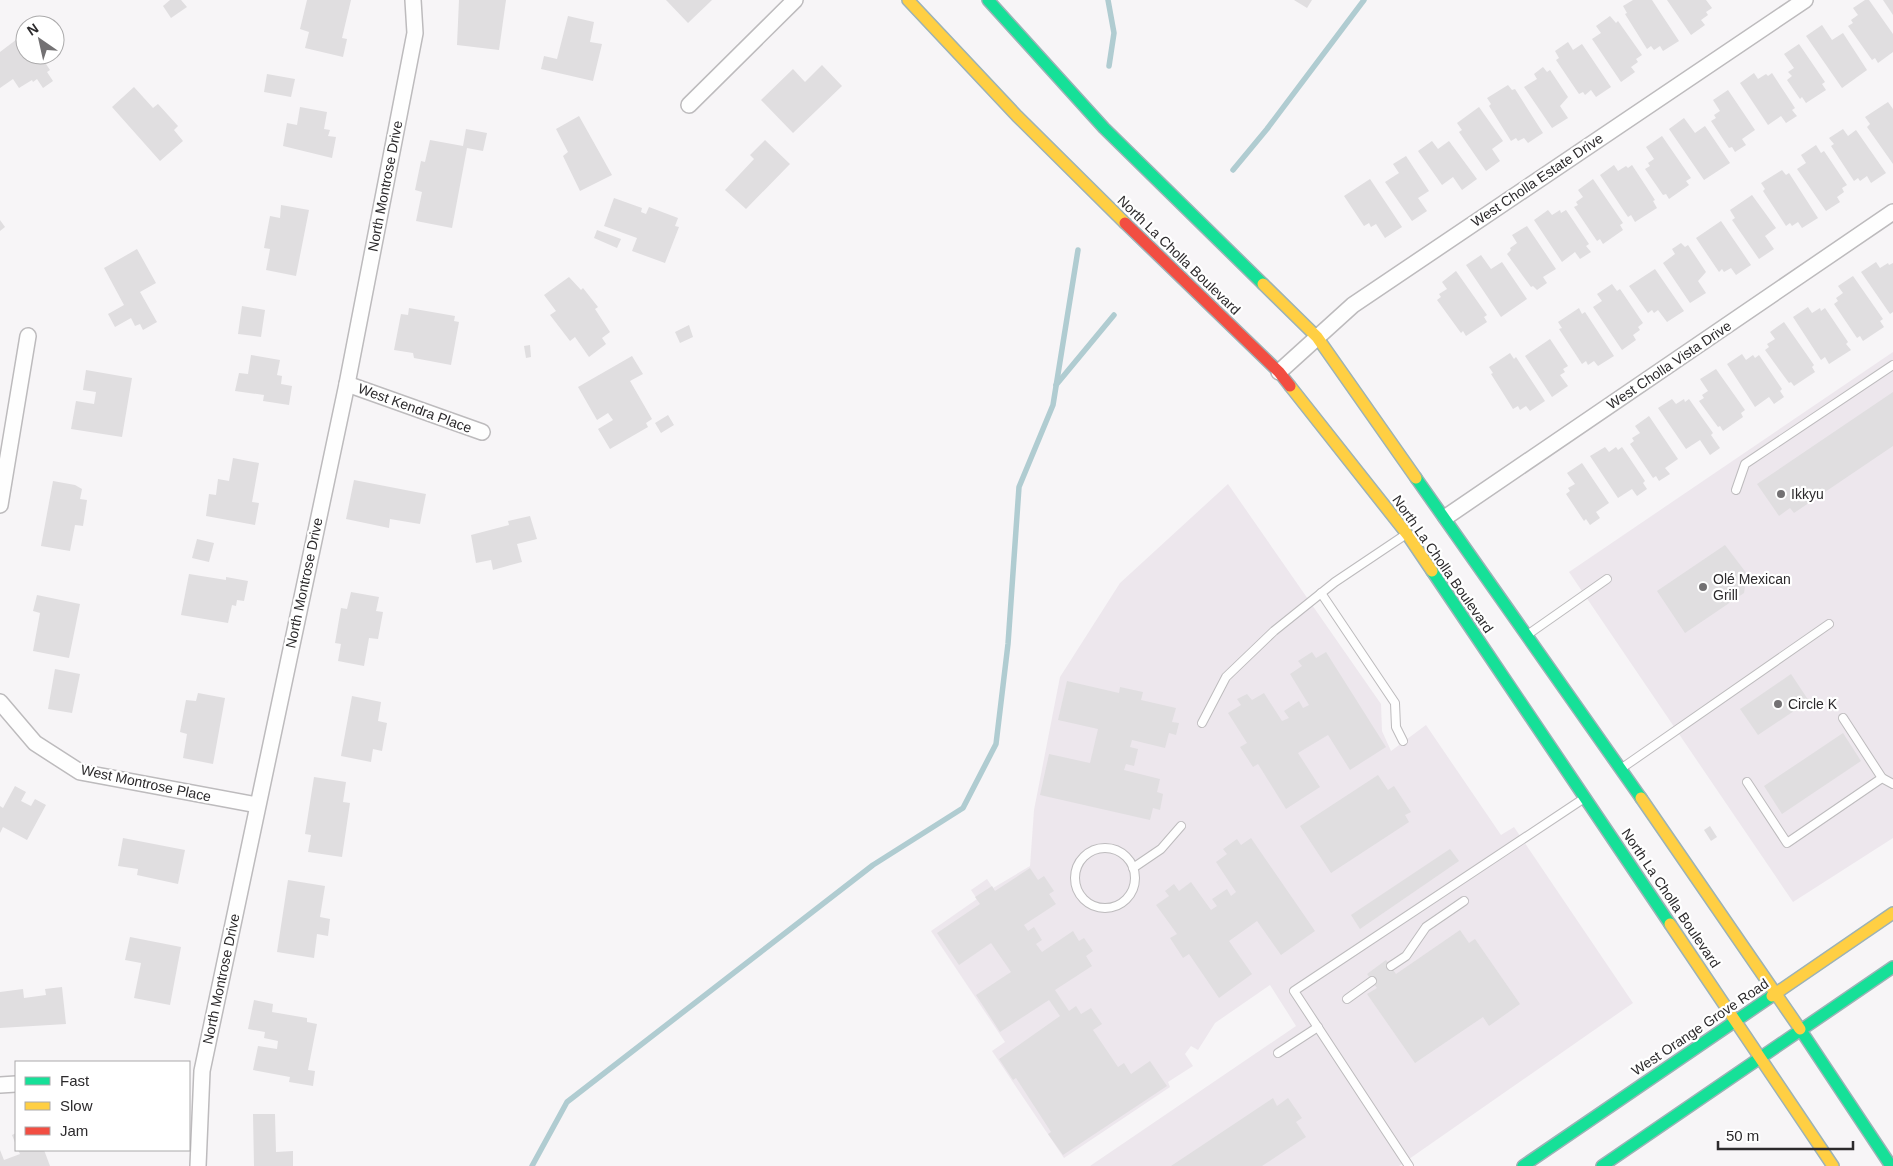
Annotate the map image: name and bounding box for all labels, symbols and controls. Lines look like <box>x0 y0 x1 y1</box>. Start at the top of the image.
north arrow <box>15 15 65 65</box>
text: N <box>24 20 41 39</box>
street label: North Montrose Drive <box>364 119 406 253</box>
street label: West Cholla Estate Drive <box>1468 130 1606 230</box>
street label: North La Cholla Boulevard <box>1114 192 1244 318</box>
street label: West Cholla Vista Drive <box>1604 317 1734 413</box>
street label: West Kendra Place <box>356 380 474 436</box>
place label: Ikkyu <box>1791 486 1824 502</box>
marker: Ikkyu <box>1775 488 1787 500</box>
street label: North La Cholla Boulevard <box>1389 492 1497 636</box>
street label: North Montrose Drive <box>282 516 326 650</box>
place label: Olé Mexican Grill <box>1713 571 1791 603</box>
marker: Olé Mexican Grill <box>1697 581 1709 593</box>
place label: Circle K <box>1788 696 1838 712</box>
marker: Circle K <box>1772 698 1784 710</box>
street label: West Montrose Place <box>79 761 213 805</box>
street label: North La Cholla Boulevard <box>1618 825 1724 971</box>
street label: North Montrose Drive <box>199 912 243 1046</box>
street label: West Orange Grove Road <box>1629 975 1771 1079</box>
legend <box>15 1061 190 1151</box>
text: Fast <box>60 1072 90 1089</box>
text: Slow <box>60 1097 93 1114</box>
scale bar <box>1718 1118 1853 1150</box>
text: Jam <box>60 1122 88 1139</box>
text: 50 m <box>1726 1127 1759 1144</box>

